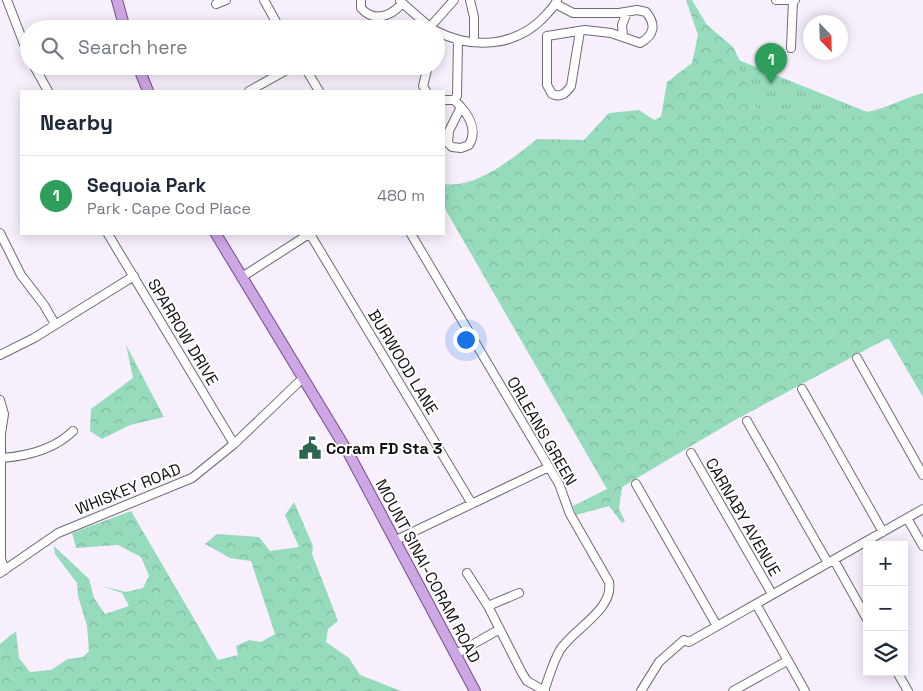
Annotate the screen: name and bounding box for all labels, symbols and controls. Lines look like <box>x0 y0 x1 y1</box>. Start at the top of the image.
north arrow <box>803 15 848 60</box>
search box <box>20 20 445 75</box>
icon: search <box>38 34 66 62</box>
text: Search here <box>78 35 188 60</box>
pin: 1 <box>755 43 787 84</box>
text: Nearby <box>40 109 113 136</box>
text: Sequoia Park <box>87 173 206 198</box>
text: 1 <box>52 185 60 206</box>
text: 480 m <box>377 185 425 206</box>
text: Park · Cape Cod Place <box>87 198 251 219</box>
street label: SPARROW DRIVE <box>143 275 223 389</box>
street label: BURWOOD LANE <box>363 305 443 419</box>
your location <box>453 327 479 353</box>
street label: ORLEANS GREEN <box>502 373 582 489</box>
public building icon: Coram FD Sta 3 <box>297 435 323 461</box>
place label: Coram FD Sta 3 <box>326 438 443 459</box>
street label: CARNABY AVENUE <box>701 454 785 580</box>
street label: WHISKEY ROAD <box>72 458 184 520</box>
street label: MOUNT SINAI-CORAM ROAD <box>371 476 485 666</box>
map controls <box>863 541 908 676</box>
button: + <box>863 541 908 586</box>
button: − <box>863 586 908 631</box>
button: layers <box>863 631 908 676</box>

